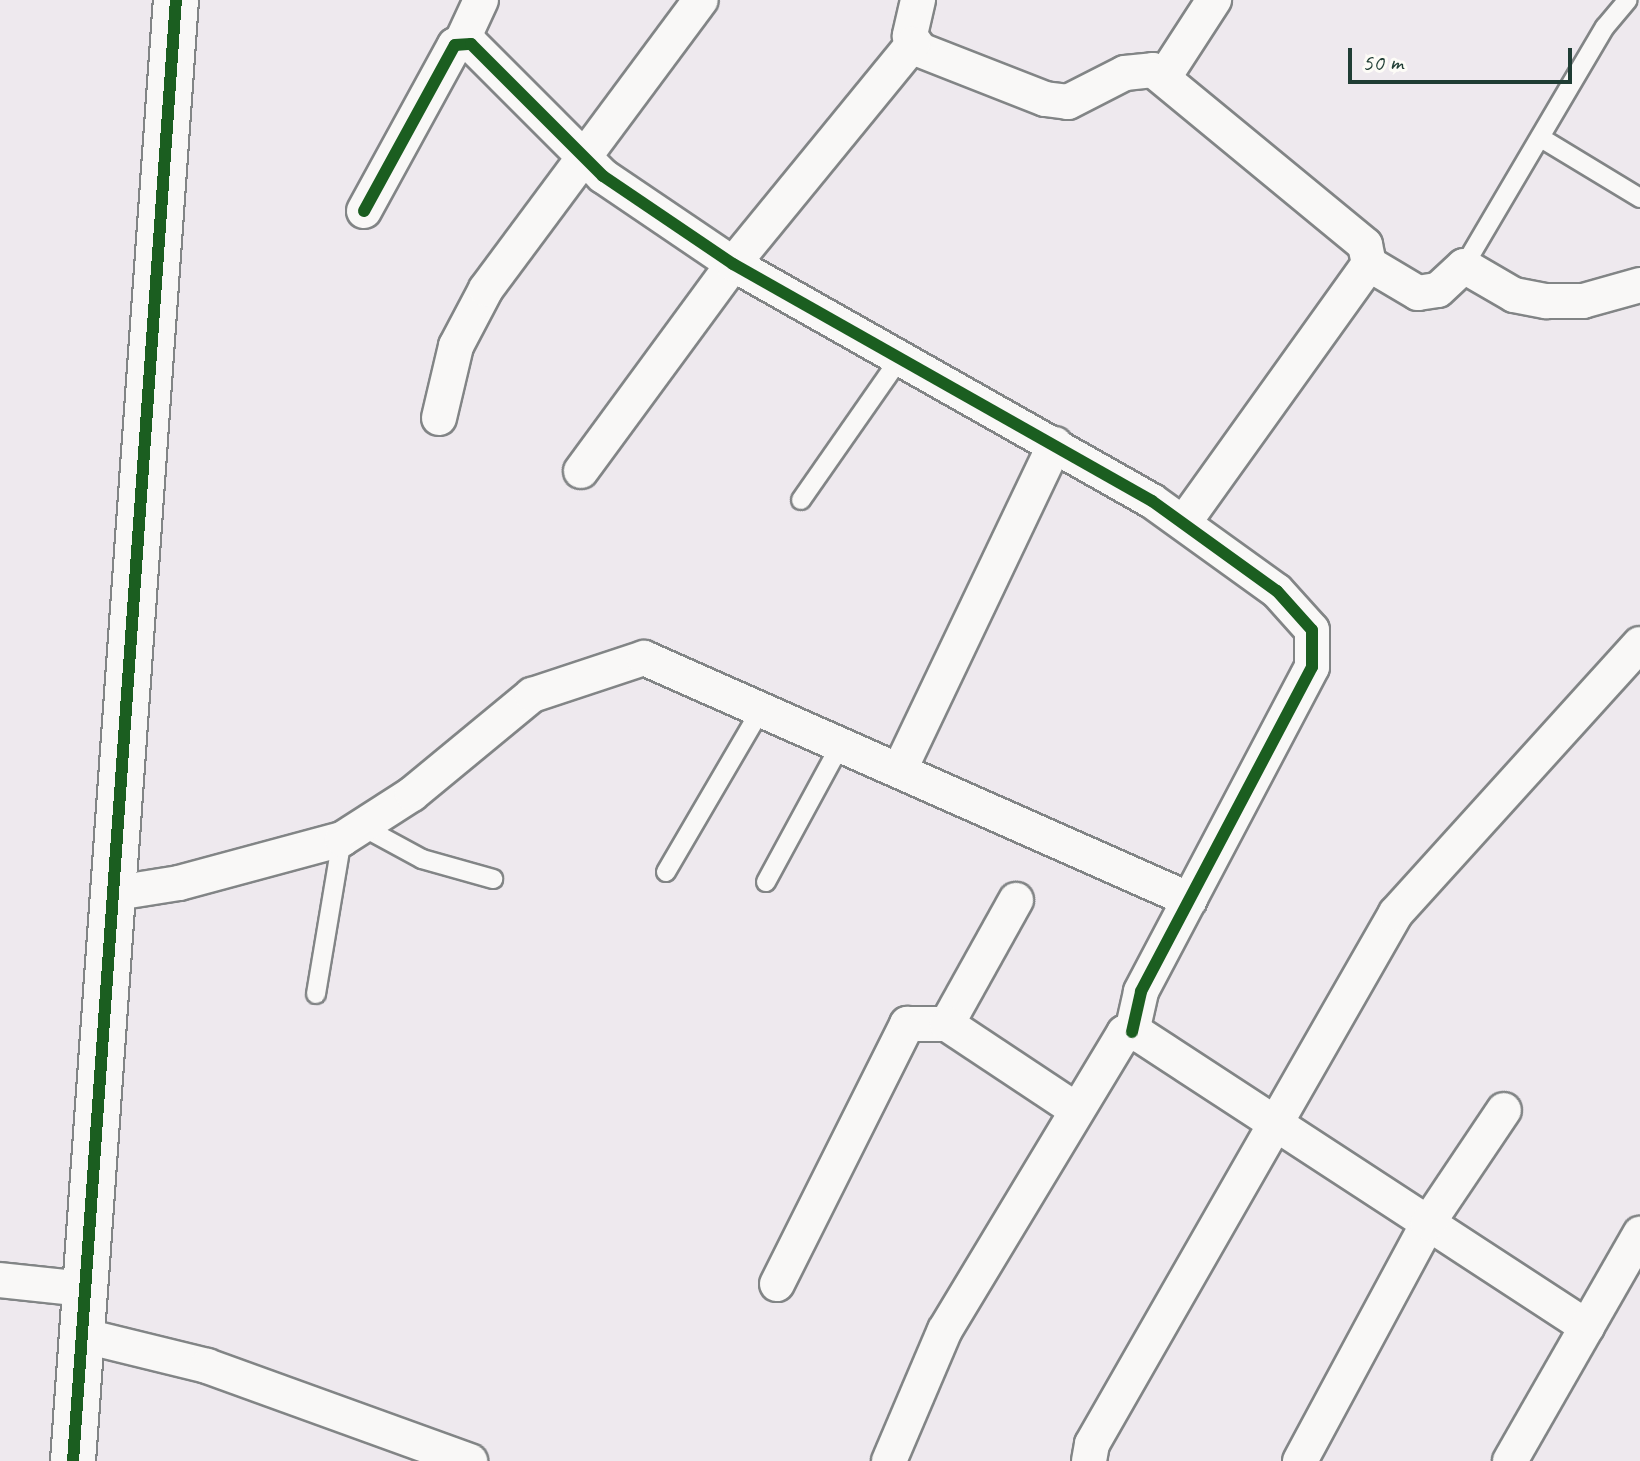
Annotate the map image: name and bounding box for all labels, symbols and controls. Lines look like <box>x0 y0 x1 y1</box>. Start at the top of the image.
scale bar <box>1352 32 1576 82</box>
text: 50 m <box>1362 47 1403 77</box>

